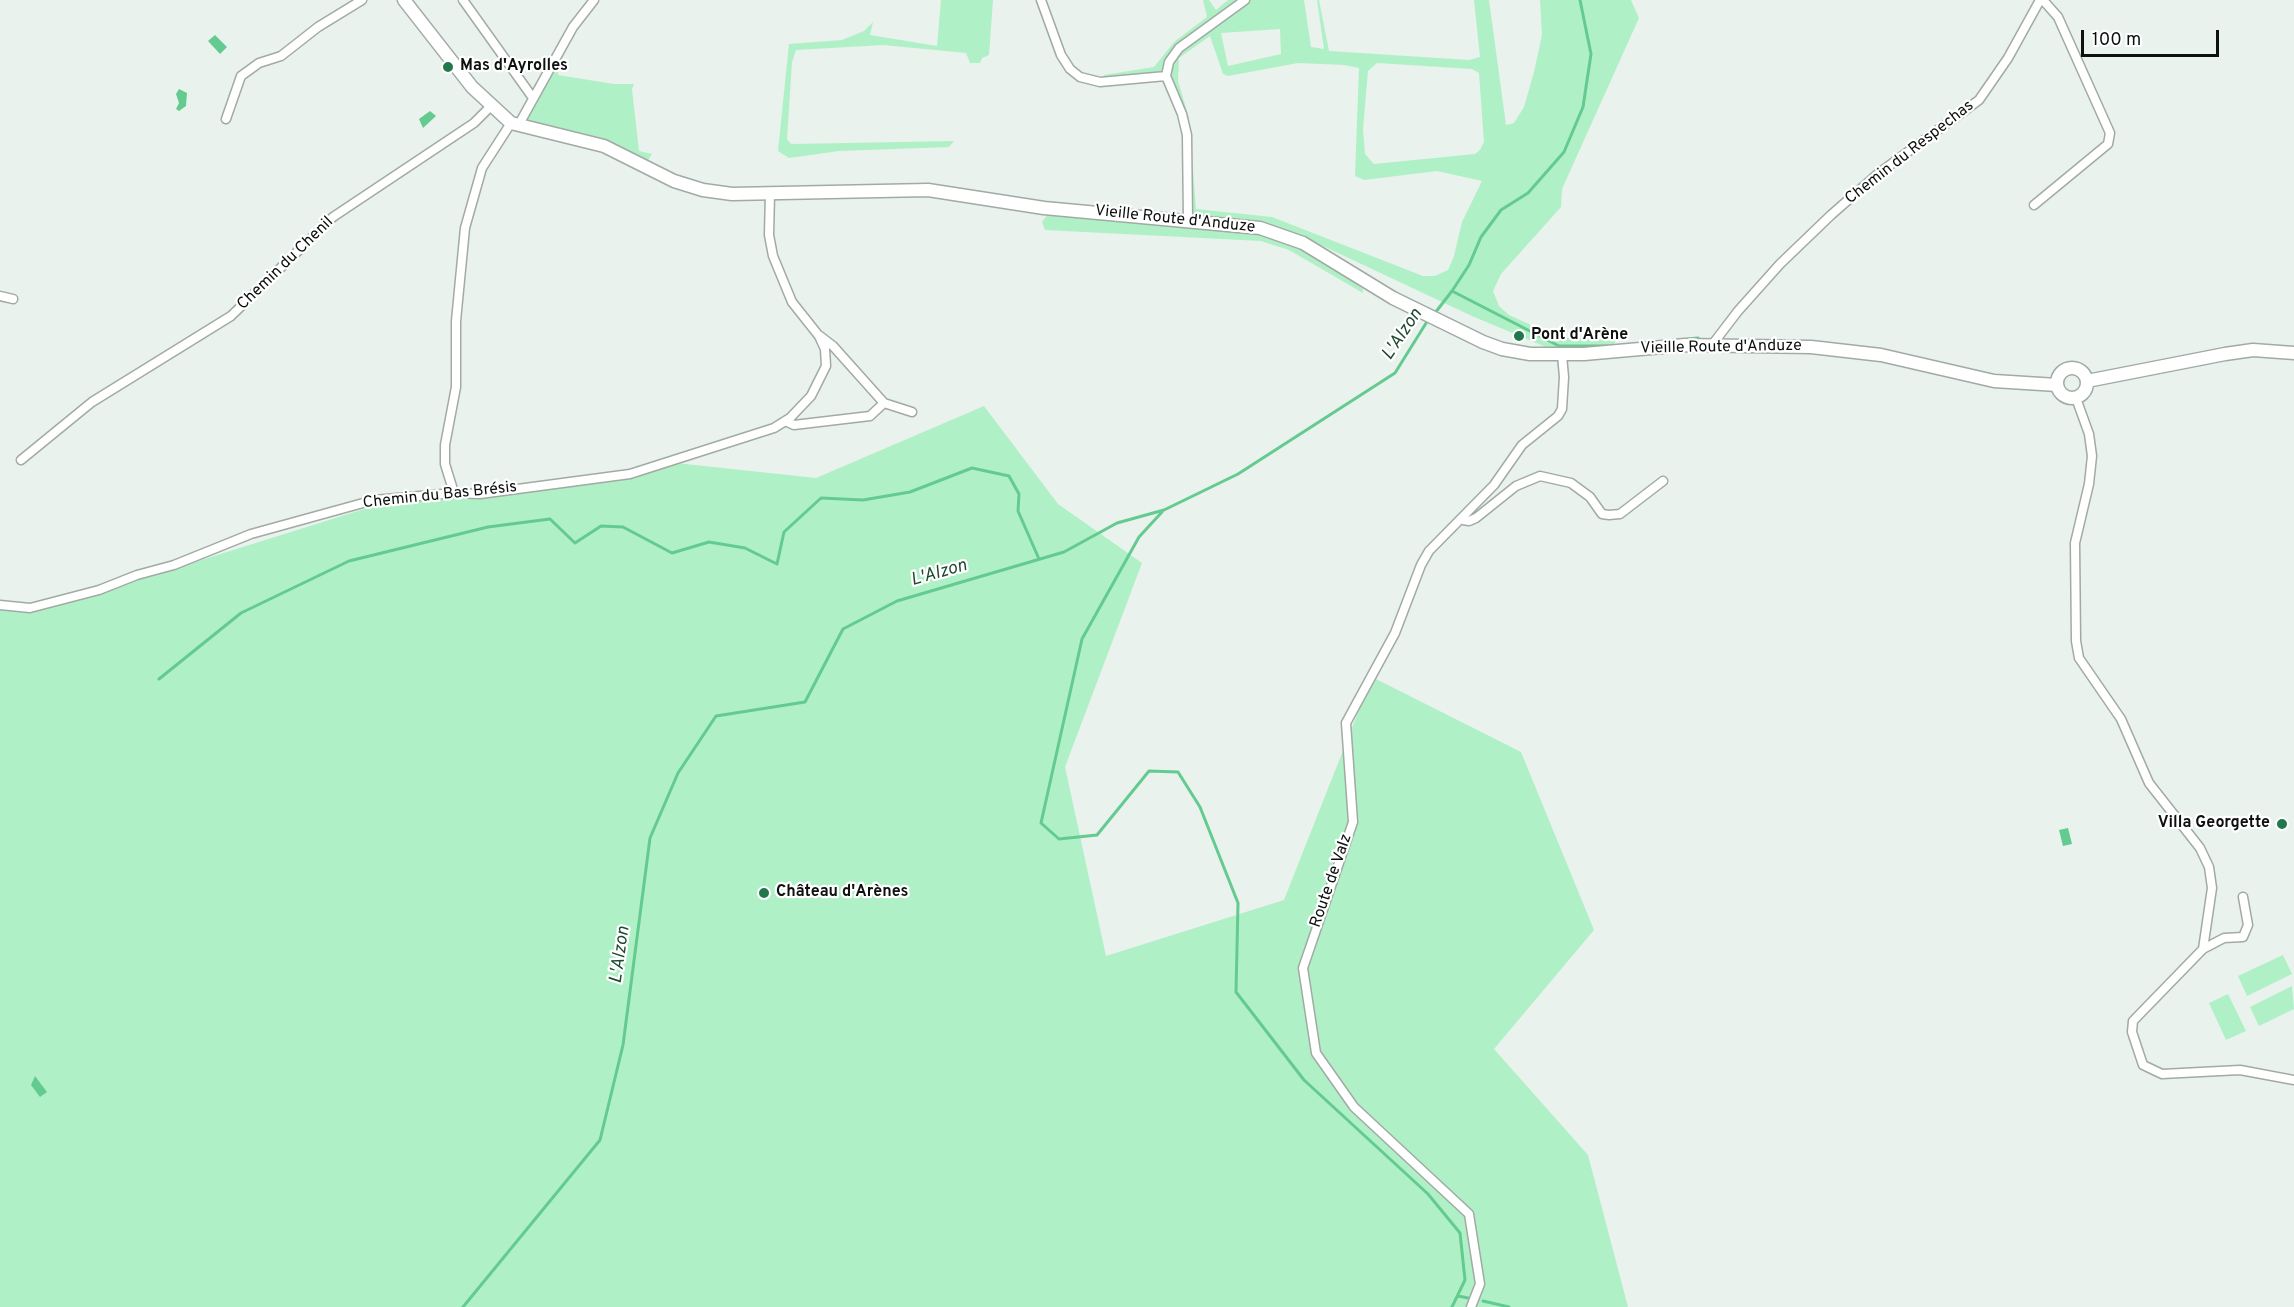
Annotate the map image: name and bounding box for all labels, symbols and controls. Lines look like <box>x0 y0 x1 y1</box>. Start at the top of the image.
scale bar <box>2084 18 2222 56</box>
text: 100 m <box>2092 29 2141 52</box>
place label: Mas d'Ayrolles <box>460 57 568 77</box>
marker: Mas d'Ayrolles <box>441 60 455 74</box>
street label: Chemin du Respechas <box>1842 97 1978 209</box>
street label: Vieille Route d'Anduze <box>1094 202 1256 238</box>
street label: Chemin du Chenil <box>234 213 338 315</box>
water label: L'Alzon <box>1378 305 1428 365</box>
place label: Pont d'Arène <box>1531 326 1628 346</box>
marker: Pont d'Arène <box>1512 329 1526 343</box>
street label: Vieille Route d'Anduze <box>1640 337 1802 359</box>
street label: Chemin du Bas Brésis <box>362 478 518 514</box>
water label: L'Alzon <box>908 556 970 592</box>
place label: Villa Georgette <box>2158 814 2270 834</box>
marker: Villa Georgette <box>2275 817 2289 831</box>
street label: Route de Valz <box>1307 832 1357 930</box>
place label: Château d'Arènes <box>776 883 908 903</box>
marker: Château d'Arènes <box>757 886 771 900</box>
water label: L'Alzon <box>606 925 636 985</box>

